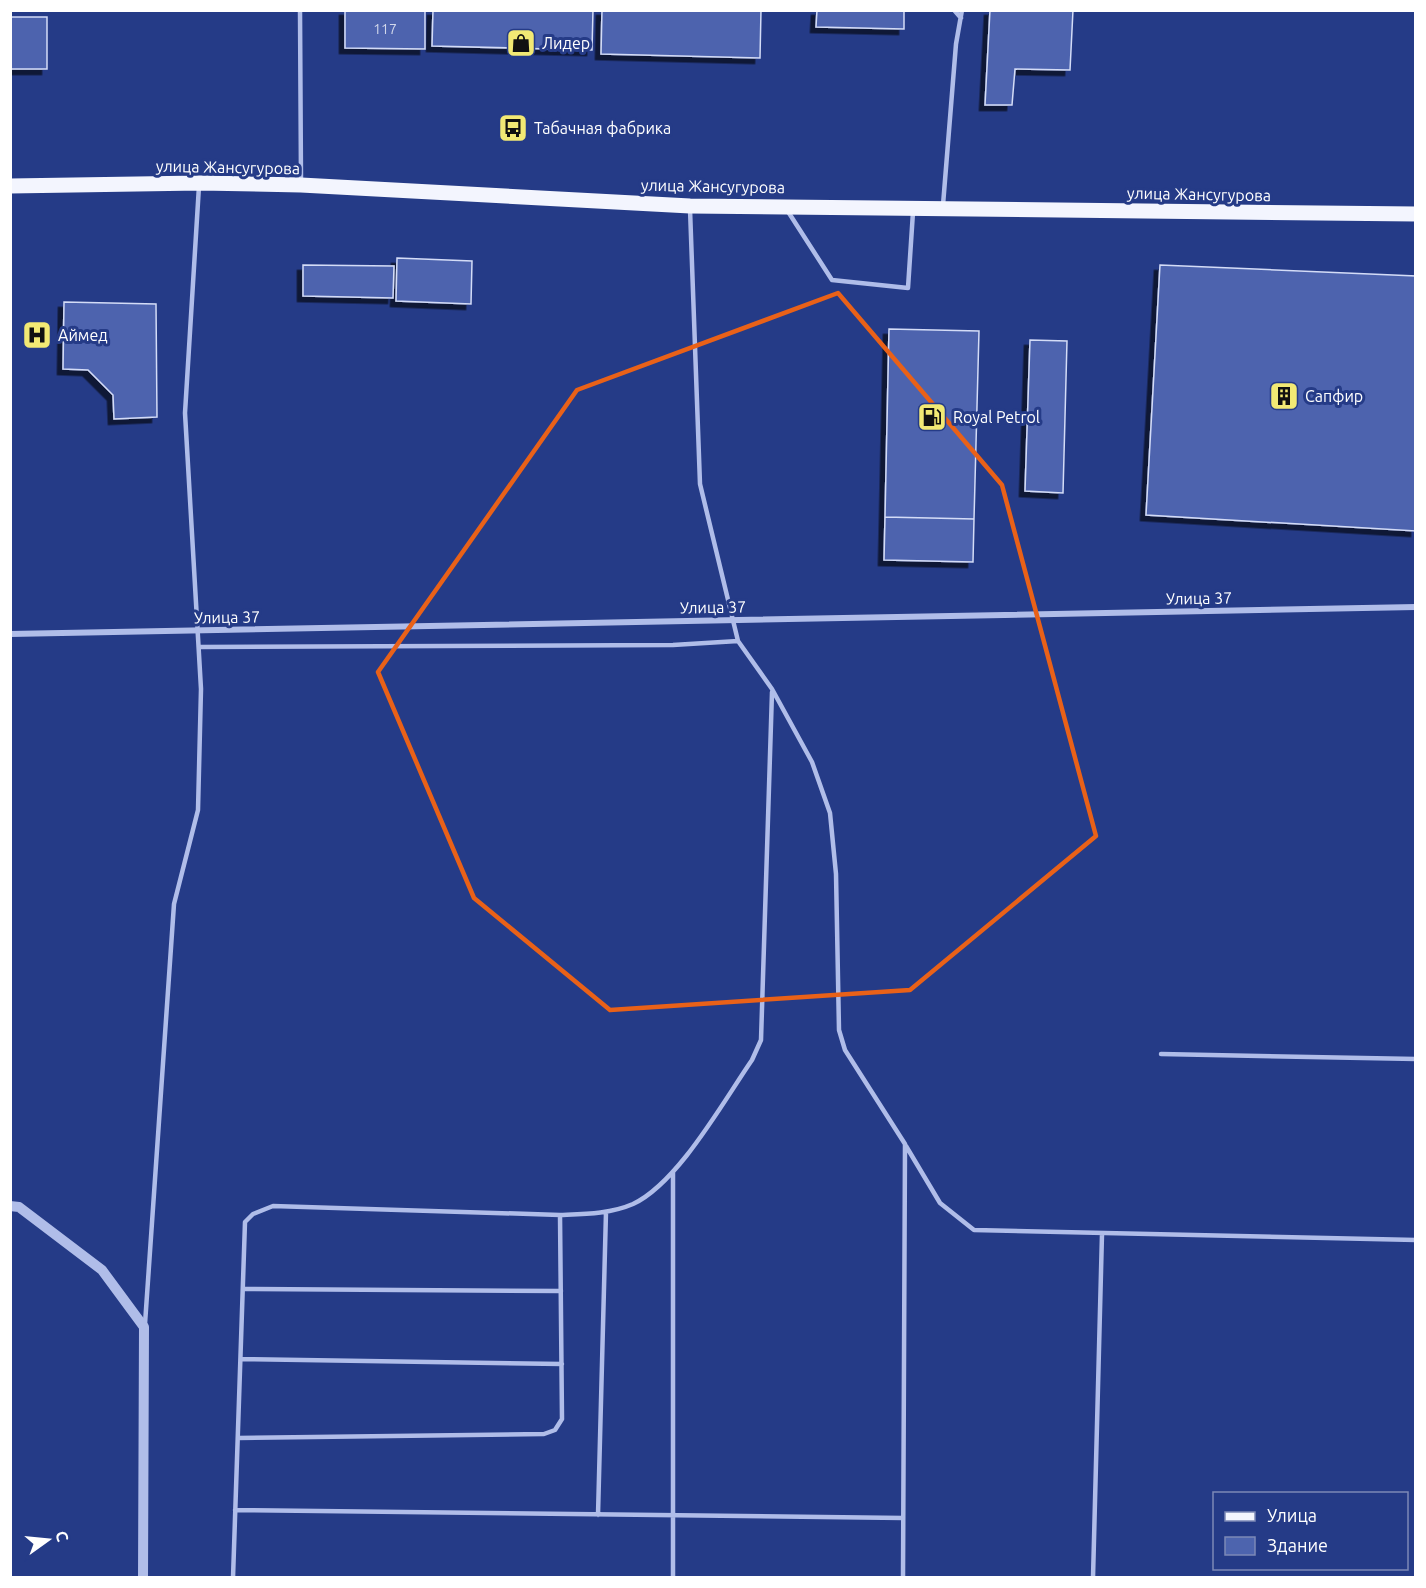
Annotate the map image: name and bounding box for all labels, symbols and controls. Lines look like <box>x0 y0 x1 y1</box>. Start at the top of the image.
house number: 117 <box>373 21 397 37</box>
shop icon: Лидер <box>505 27 537 59</box>
place label: Лидер <box>542 34 590 52</box>
bus stop icon: Табачная фабрика <box>497 112 529 144</box>
place label: Табачная фабрика <box>534 119 671 137</box>
street label: улица Жансугурова <box>156 157 300 177</box>
street label: улица Жансугурова <box>641 176 785 196</box>
street label: улица Жансугурова <box>1127 184 1271 204</box>
hospital icon: Аймед <box>21 319 53 351</box>
place label: Аймед <box>58 326 108 344</box>
building icon: Сапфир <box>1268 380 1300 412</box>
place label: Сапфир <box>1305 387 1363 405</box>
fuel station icon: Royal Petrol <box>916 401 948 433</box>
place label: Royal Petrol <box>953 408 1040 426</box>
street label: Улица 37 <box>1166 588 1232 608</box>
street label: Улица 37 <box>680 597 746 617</box>
street label: Улица 37 <box>194 607 260 627</box>
legend <box>1213 1492 1408 1570</box>
text: Улица <box>1267 1505 1317 1525</box>
north arrow <box>18 1510 78 1570</box>
text: С <box>52 1529 73 1543</box>
text: Здание <box>1267 1535 1328 1555</box>

